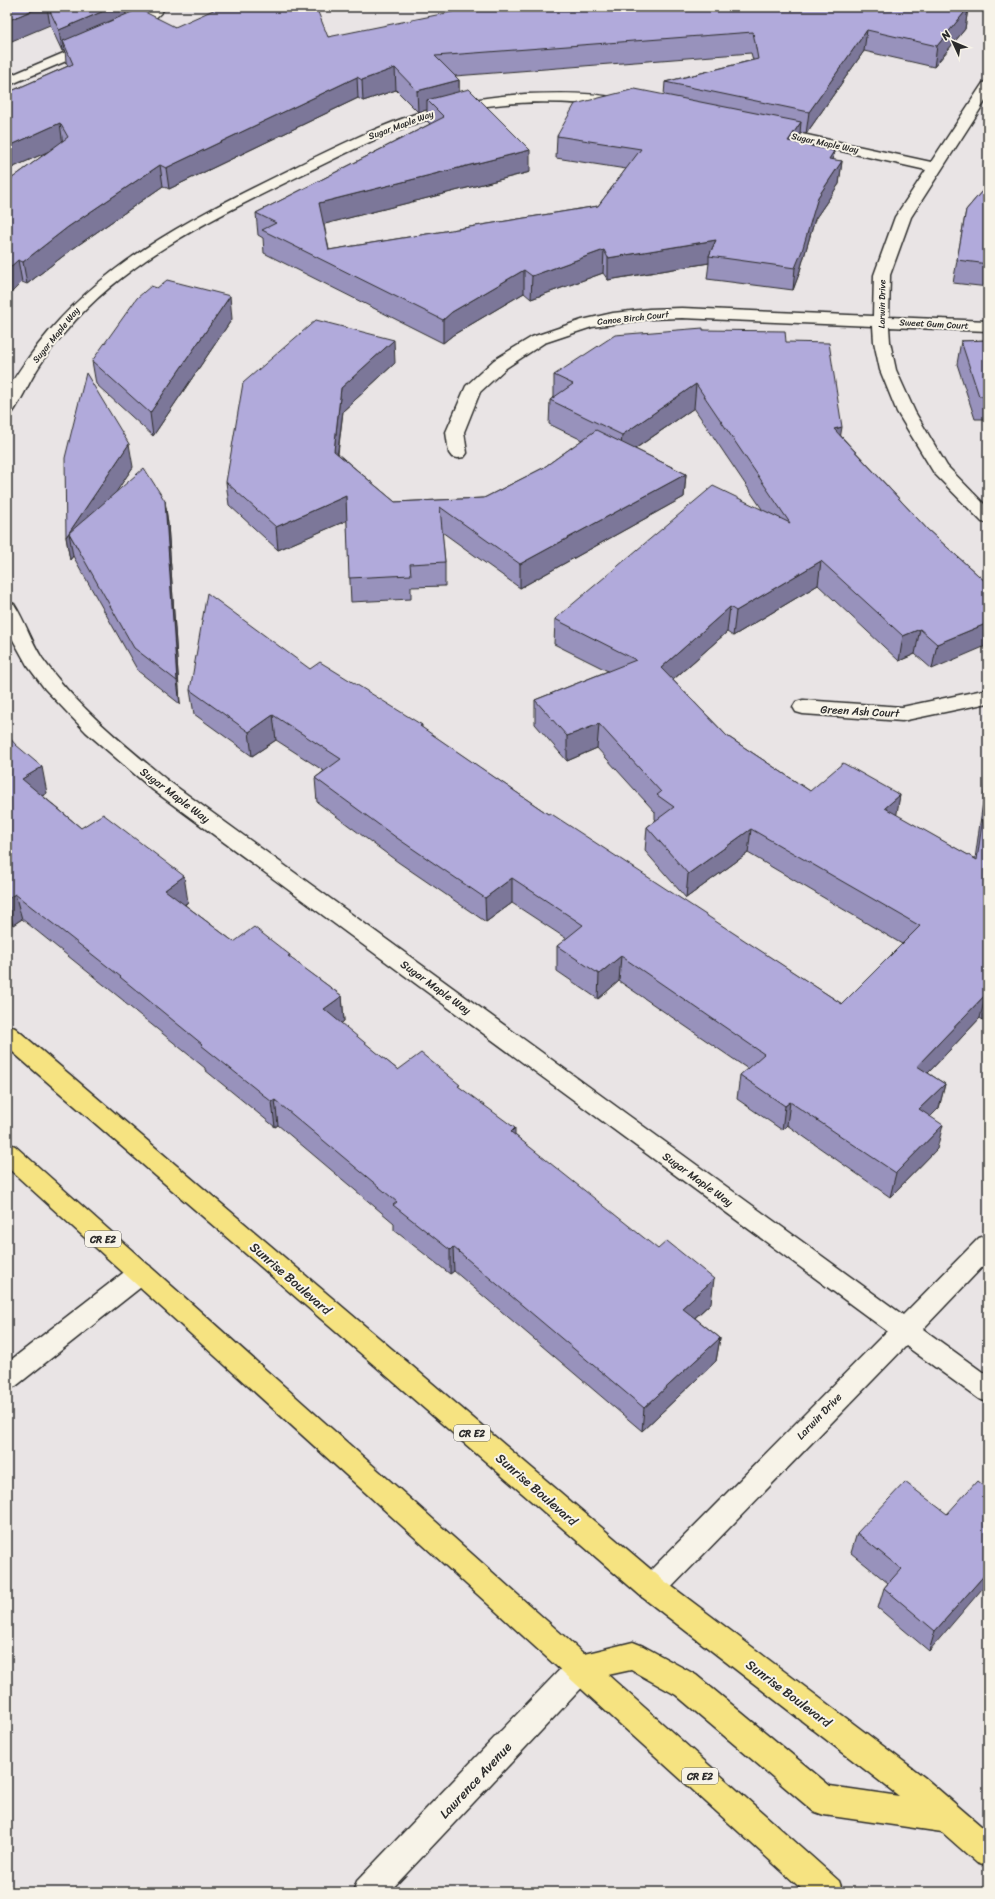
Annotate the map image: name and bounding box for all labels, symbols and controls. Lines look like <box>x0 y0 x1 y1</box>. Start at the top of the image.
north arrow <box>933 22 973 62</box>
text: N <box>936 26 956 45</box>
street label: Sugar Maple Way <box>366 106 436 144</box>
street label: Sugar Maple Way <box>790 128 860 158</box>
street label: Larwin Drive <box>874 279 890 328</box>
street label: Sugar Maple Way <box>28 303 84 367</box>
street label: Canoe Birch Court <box>596 306 670 330</box>
street label: Sweet Gum Court <box>899 314 969 334</box>
street label: Green Ash Court <box>820 700 901 723</box>
street label: Sugar Maple Way <box>136 763 214 828</box>
street label: Sugar Maple Way <box>396 955 475 1020</box>
street label: Sugar Maple Way <box>658 1147 737 1212</box>
road number: CR E2 <box>85 1231 121 1247</box>
street label: Sunrise Boulevard <box>244 1236 338 1321</box>
street label: Larwin Drive <box>792 1388 847 1444</box>
road number: CR E2 <box>454 1425 490 1441</box>
street label: Sunrise Boulevard <box>490 1447 584 1532</box>
street label: Sunrise Boulevard <box>741 1653 837 1734</box>
street label: Lawrence Avenue <box>433 1737 517 1824</box>
road number: CR E2 <box>682 1768 718 1784</box>

